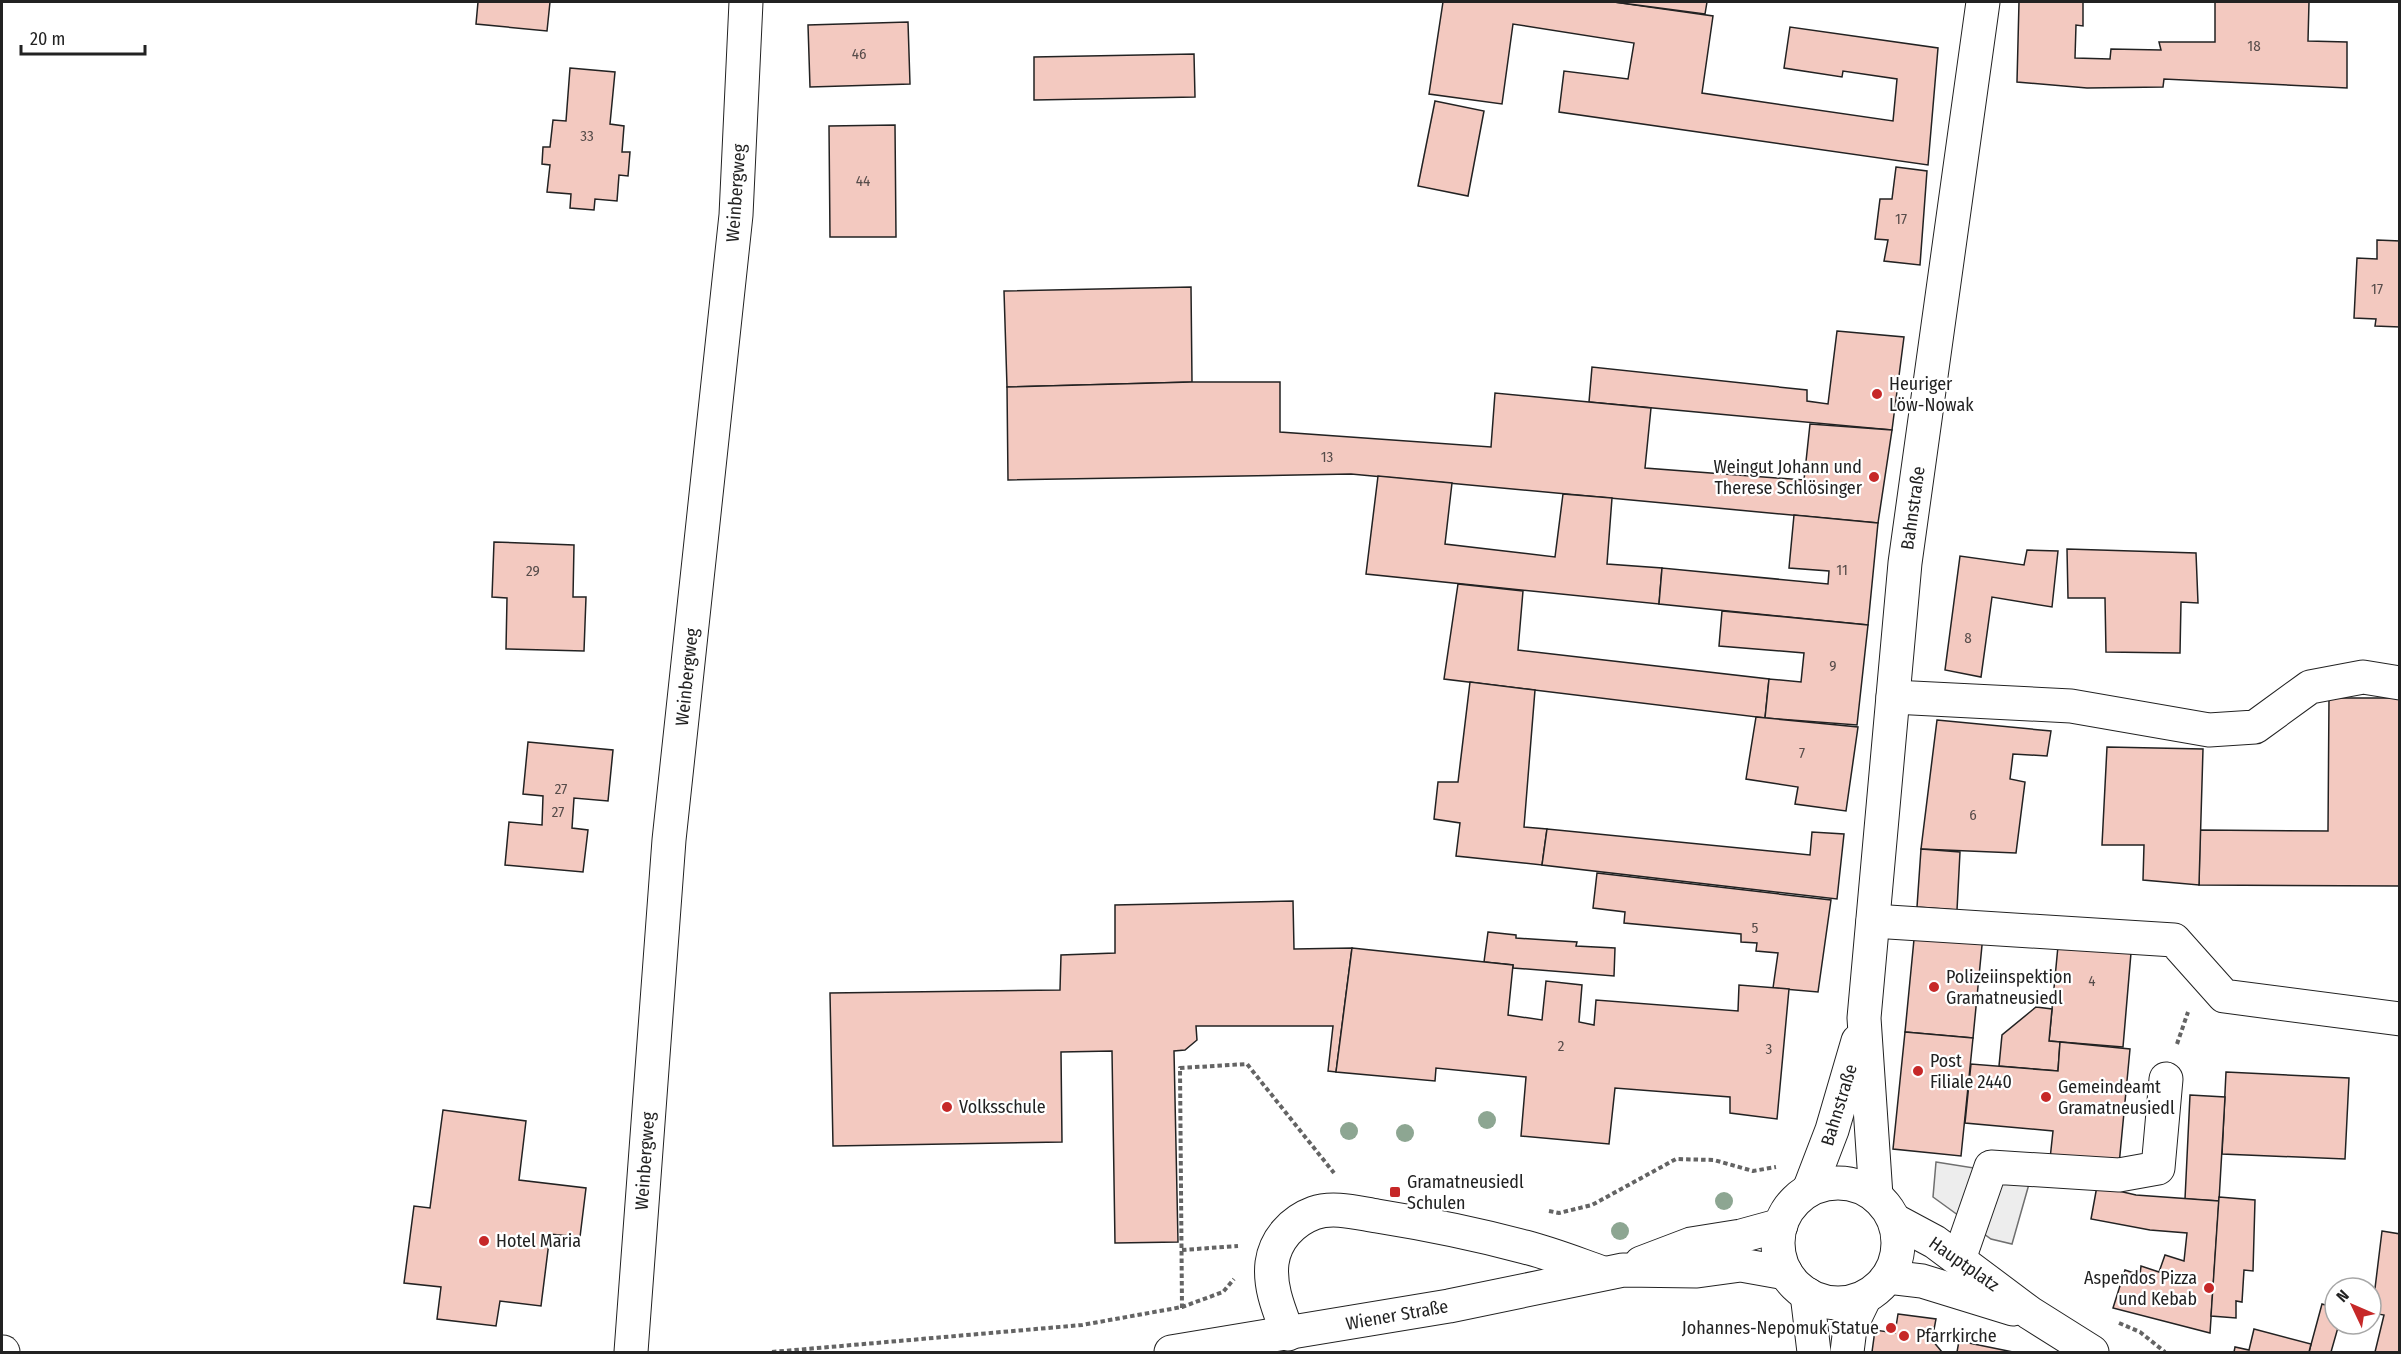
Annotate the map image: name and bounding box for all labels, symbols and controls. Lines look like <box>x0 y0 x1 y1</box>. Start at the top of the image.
scale bar <box>21 18 146 56</box>
text: 20 m <box>30 28 65 50</box>
house number: 18 <box>2247 37 2261 55</box>
house number: 46 <box>852 45 866 63</box>
house number: 33 <box>580 127 594 145</box>
street label: Weinbergweg <box>722 143 750 243</box>
house number: 44 <box>856 172 870 190</box>
house number: 17 <box>1895 210 1907 228</box>
house number: 17 <box>2371 280 2383 298</box>
place label: Heuriger Löw-Nowak <box>1889 373 1974 416</box>
marker: Heuriger Löw-Nowak <box>1870 387 1884 401</box>
house number: 13 <box>1321 448 1334 466</box>
place label: Weingut Johann und Therese Schlösinger <box>1714 456 1863 499</box>
street label: Bahnstraße <box>1896 465 1930 551</box>
marker: Weingut Johann und Therese Schlösinger <box>1867 470 1881 484</box>
house number: 11 <box>1836 561 1848 579</box>
house number: 29 <box>526 562 540 580</box>
street label: Weinbergweg <box>671 626 703 727</box>
house number: 8 <box>1964 629 1972 647</box>
house number: 9 <box>1829 657 1837 675</box>
house number: 7 <box>1799 744 1805 762</box>
house number: 27 <box>555 780 567 798</box>
house number: 27 <box>552 803 564 821</box>
house number: 6 <box>1969 806 1977 824</box>
house number: 5 <box>1752 919 1759 937</box>
place label: Polizeiinspektion Gramatneusiedl <box>1946 966 2072 1009</box>
house number: 4 <box>2088 972 2096 990</box>
marker: Polizeiinspektion Gramatneusiedl <box>1927 980 1941 994</box>
house number: 2 <box>1558 1037 1565 1055</box>
house number: 3 <box>1766 1040 1773 1058</box>
place label: Post Filiale 2440 <box>1930 1050 2012 1093</box>
street label: Bahnstraße <box>1816 1061 1862 1149</box>
marker: Post Filiale 2440 <box>1911 1064 1925 1078</box>
place label: Gemeindeamt Gramatneusiedl <box>2058 1076 2175 1119</box>
marker: Gemeindeamt Gramatneusiedl <box>2039 1090 2053 1104</box>
place label: Volksschule <box>959 1096 1046 1118</box>
marker: Volksschule <box>940 1100 954 1114</box>
street label: Weinbergweg <box>631 1111 659 1211</box>
place label: Gramatneusiedl Schulen <box>1407 1171 1524 1214</box>
marker: Gramatneusiedl Schulen <box>1388 1185 1402 1199</box>
place label: Hotel Maria <box>496 1230 581 1252</box>
street label: Hauptplatz <box>1925 1232 2003 1296</box>
marker: Hotel Maria <box>477 1234 491 1248</box>
place label: Aspendos Pizza und Kebab <box>2084 1267 2197 1310</box>
north arrow <box>2323 1276 2383 1336</box>
marker: Aspendos Pizza und Kebab <box>2202 1281 2216 1295</box>
text: N <box>2332 1286 2353 1306</box>
street label: Wiener Straße <box>1344 1295 1450 1335</box>
place label: Johannes-Nepomuk Statue <box>1682 1317 1879 1339</box>
marker: Johannes-Nepomuk Statue <box>1884 1321 1898 1335</box>
place label: Pfarrkirche <box>1916 1325 1997 1347</box>
marker: Pfarrkirche <box>1897 1329 1911 1343</box>

